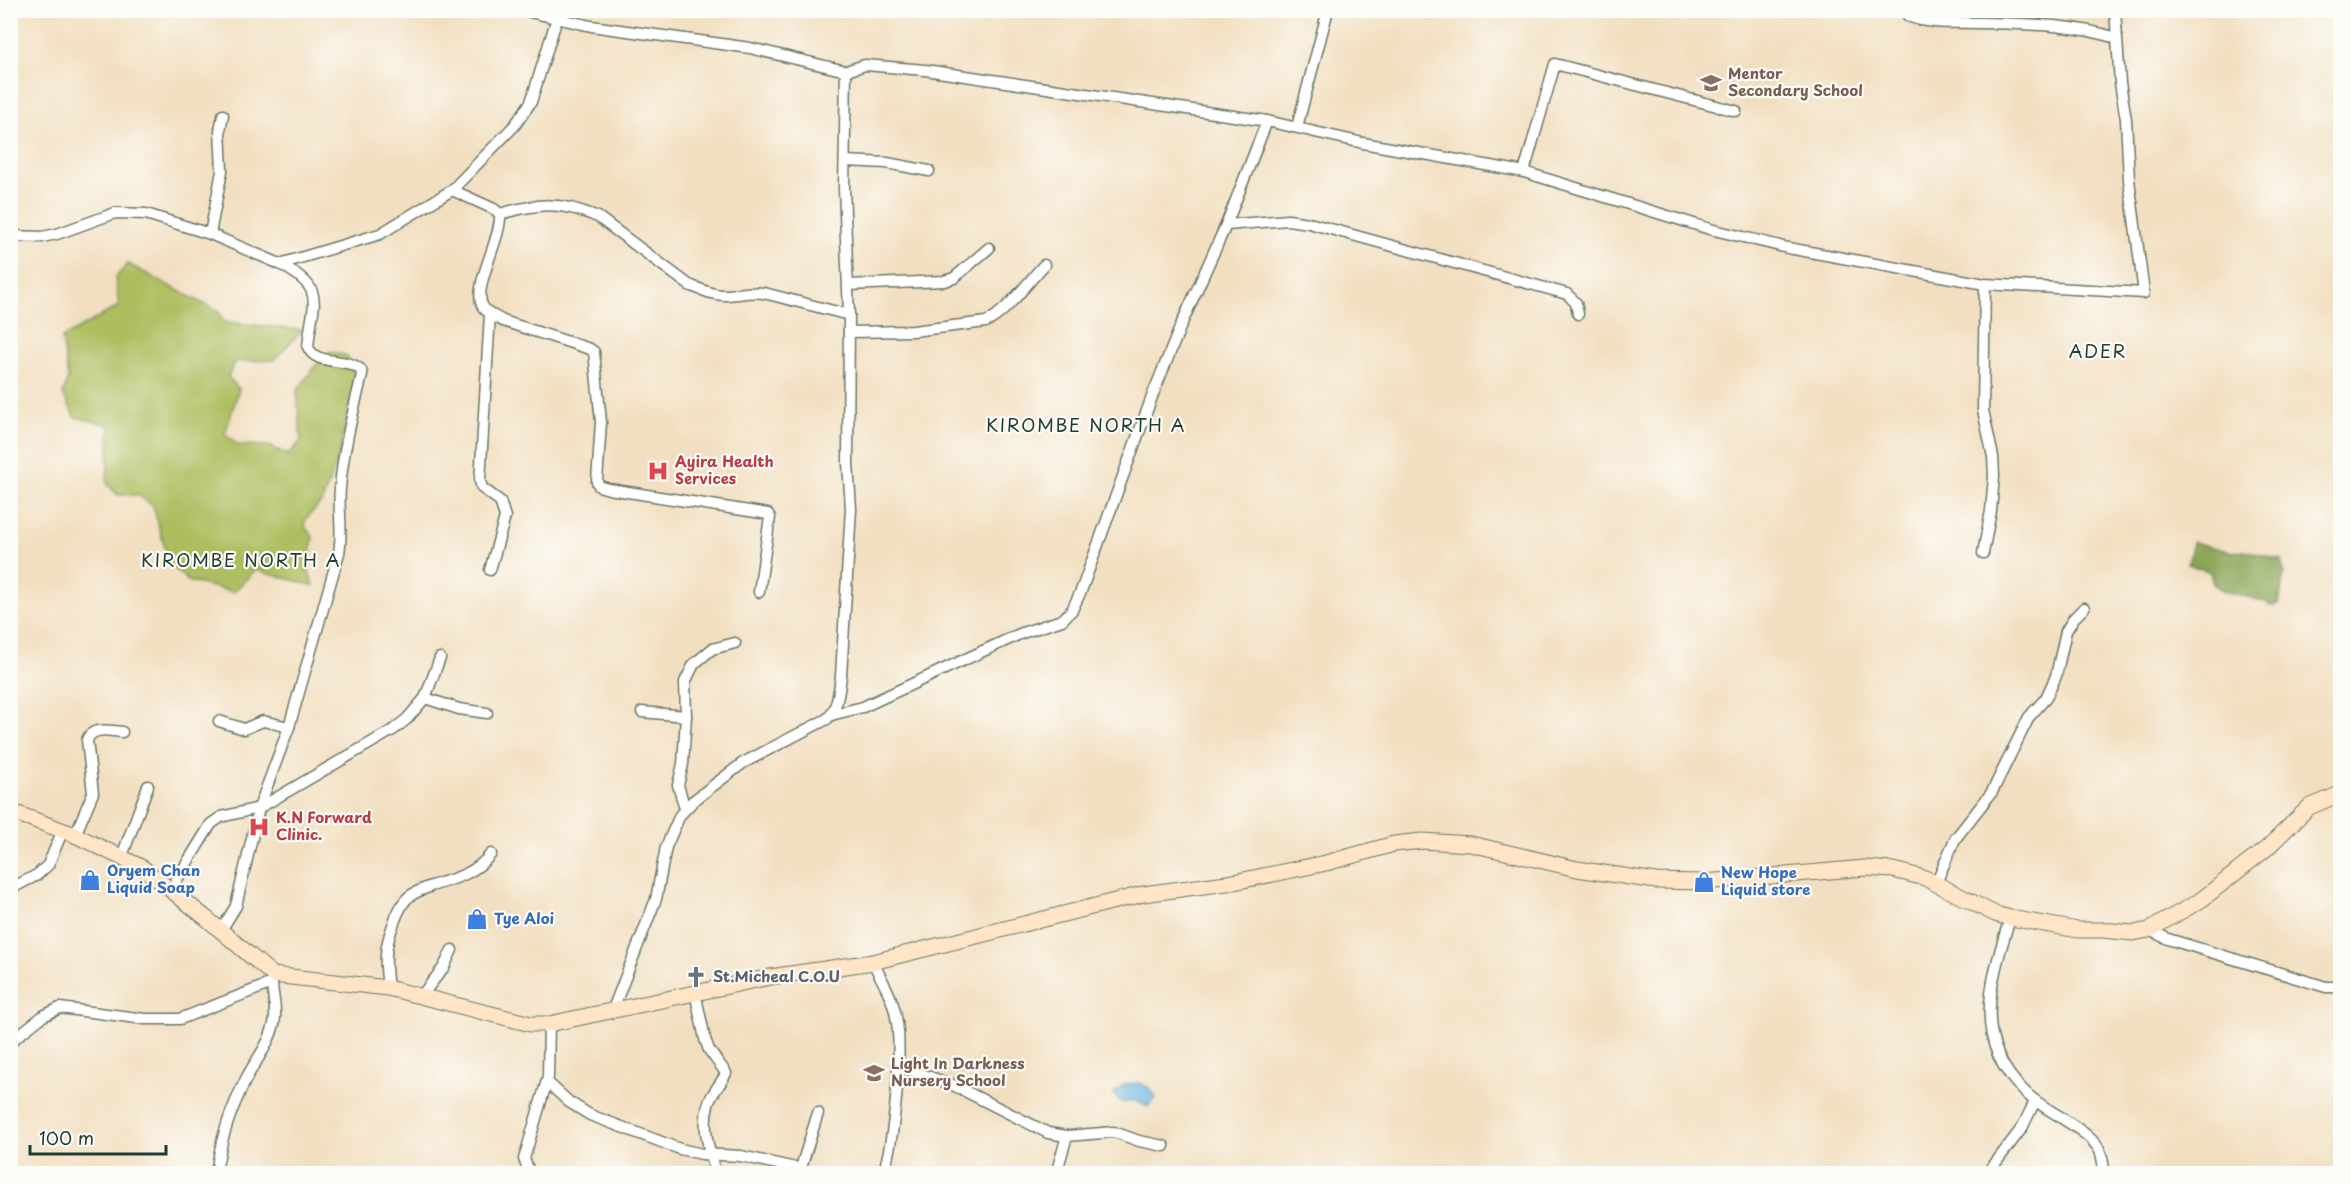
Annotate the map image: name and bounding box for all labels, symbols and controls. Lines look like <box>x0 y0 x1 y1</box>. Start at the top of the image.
place label: Mentor Secondary School <box>1728 61 1863 101</box>
school or university icon: Mentor Secondary School <box>1699 71 1723 95</box>
district label: ADER <box>2069 337 2127 364</box>
district label: KIROMBE NORTH A <box>986 411 1186 438</box>
place label: Ayira Health Services <box>675 449 774 489</box>
hospital icon: Ayira Health Services <box>646 459 670 483</box>
district label: KIROMBE NORTH A <box>141 546 341 573</box>
place label: K.N Forward Clinic. <box>276 805 372 845</box>
hospital icon: K.N Forward Clinic. <box>247 815 271 839</box>
place label: Oryem Chan Liquid Soap <box>107 858 200 898</box>
place label: New Hope Liquid store <box>1721 860 1810 900</box>
shop icon: Oryem Chan Liquid Soap <box>78 868 102 892</box>
shop icon: New Hope Liquid store <box>1692 870 1716 894</box>
place label: Tye Aloi <box>494 906 554 929</box>
shop icon: Tye Aloi <box>465 907 489 931</box>
place label: St.Micheal C.O.U <box>713 964 840 987</box>
church icon: St.Micheal C.O.U <box>684 965 708 989</box>
place label: Light In Darkness Nursery School <box>891 1051 1024 1091</box>
school or university icon: Light In Darkness Nursery School <box>862 1061 886 1085</box>
scale bar <box>30 1118 166 1156</box>
text: 100 m <box>39 1124 94 1151</box>

